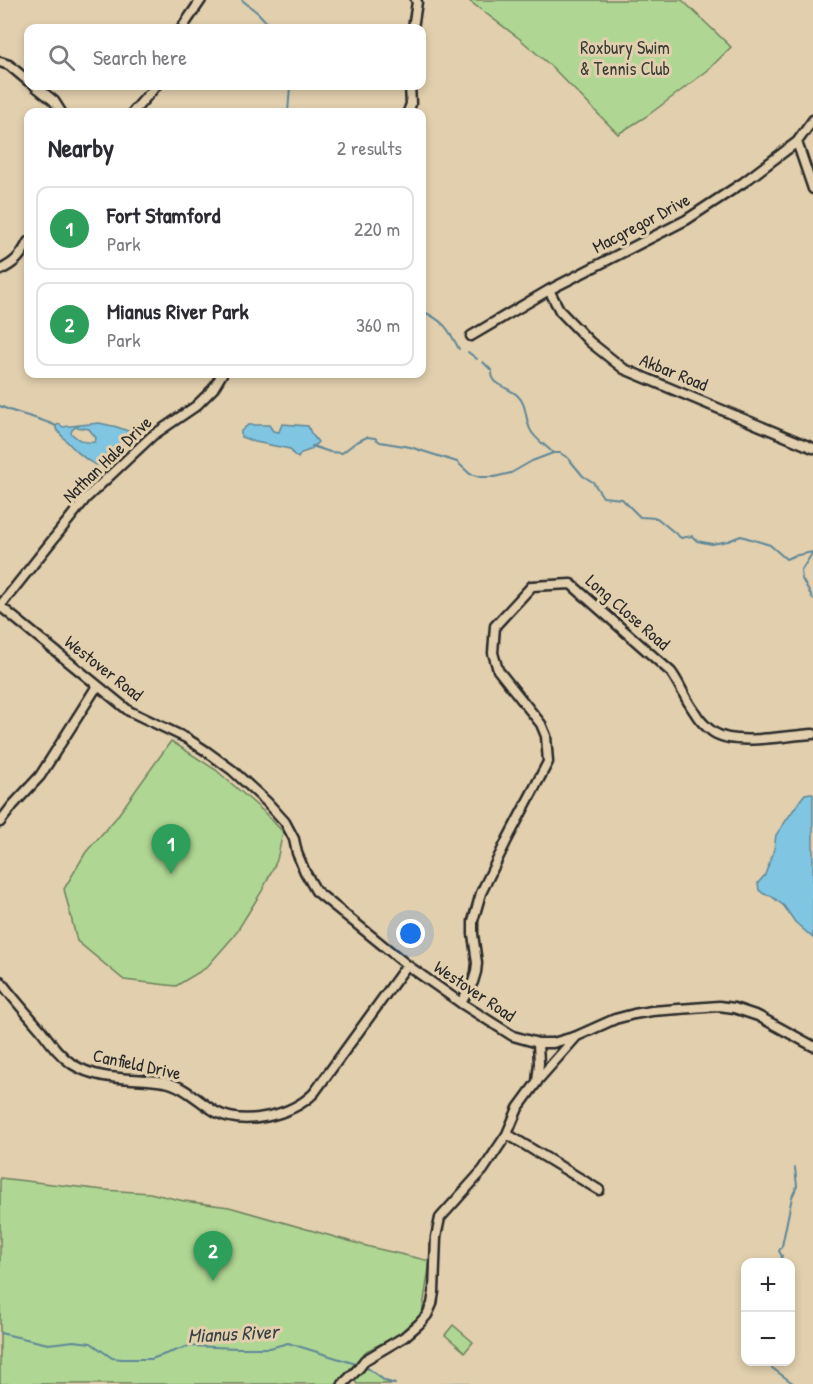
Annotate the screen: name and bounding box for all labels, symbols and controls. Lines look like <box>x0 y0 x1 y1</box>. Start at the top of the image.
search box <box>24 24 426 90</box>
park label: Roxbury Swim & Tennis Club <box>580 35 670 81</box>
icon: search <box>45 41 78 74</box>
text: Search here <box>93 42 187 72</box>
text: Nearby <box>48 130 114 165</box>
text: 2 results <box>337 134 402 161</box>
street label: Macgregor Drive <box>588 187 694 259</box>
text: Fort Stamford <box>107 200 220 230</box>
text: 1 <box>66 215 73 242</box>
text: 220 m <box>354 215 400 242</box>
text: Park <box>107 230 140 257</box>
text: Mianus River Park <box>107 296 249 326</box>
text: 2 <box>65 311 74 338</box>
text: 360 m <box>356 311 400 338</box>
text: Park <box>107 326 140 353</box>
street label: Akbar Road <box>636 347 712 397</box>
street label: Nathan Hale Drive <box>57 410 157 508</box>
street label: Long Close Road <box>581 568 675 656</box>
street label: Westover Road <box>59 629 149 707</box>
pin: 1 <box>152 824 190 874</box>
your location <box>396 919 425 948</box>
street label: Westover Road <box>429 954 521 1028</box>
street label: Canfield Drive <box>91 1042 183 1086</box>
pin: 2 <box>194 1232 232 1281</box>
map controls <box>741 1258 795 1366</box>
button: + <box>741 1258 795 1312</box>
button: − <box>741 1312 795 1366</box>
water label: Mianus River <box>187 1317 281 1349</box>

